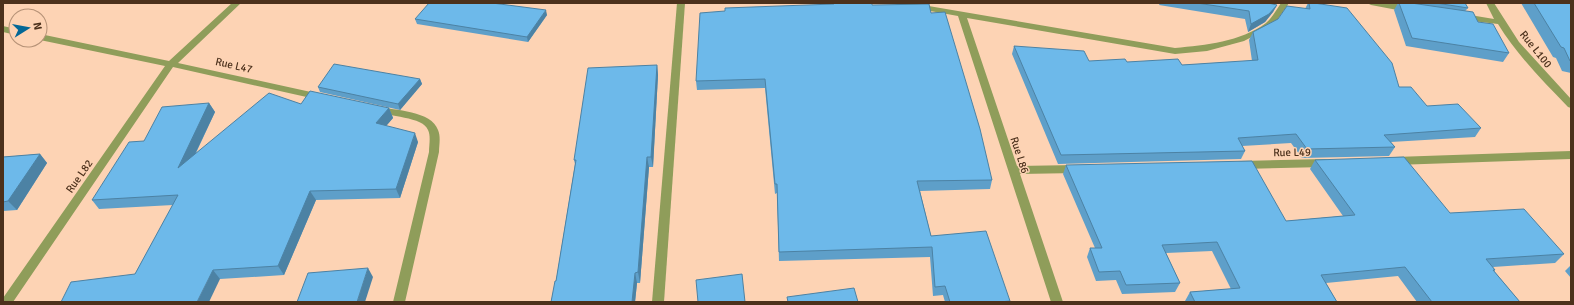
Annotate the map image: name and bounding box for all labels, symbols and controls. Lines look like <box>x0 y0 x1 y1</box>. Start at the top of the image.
north arrow <box>8 8 48 48</box>
text: N <box>30 21 44 31</box>
street label: Rue L100 <box>1517 28 1554 70</box>
street label: Rue L47 <box>214 55 254 76</box>
street label: Rue L86 <box>1008 135 1032 175</box>
street label: Rue L49 <box>1273 146 1311 159</box>
street label: Rue L82 <box>63 157 96 195</box>

